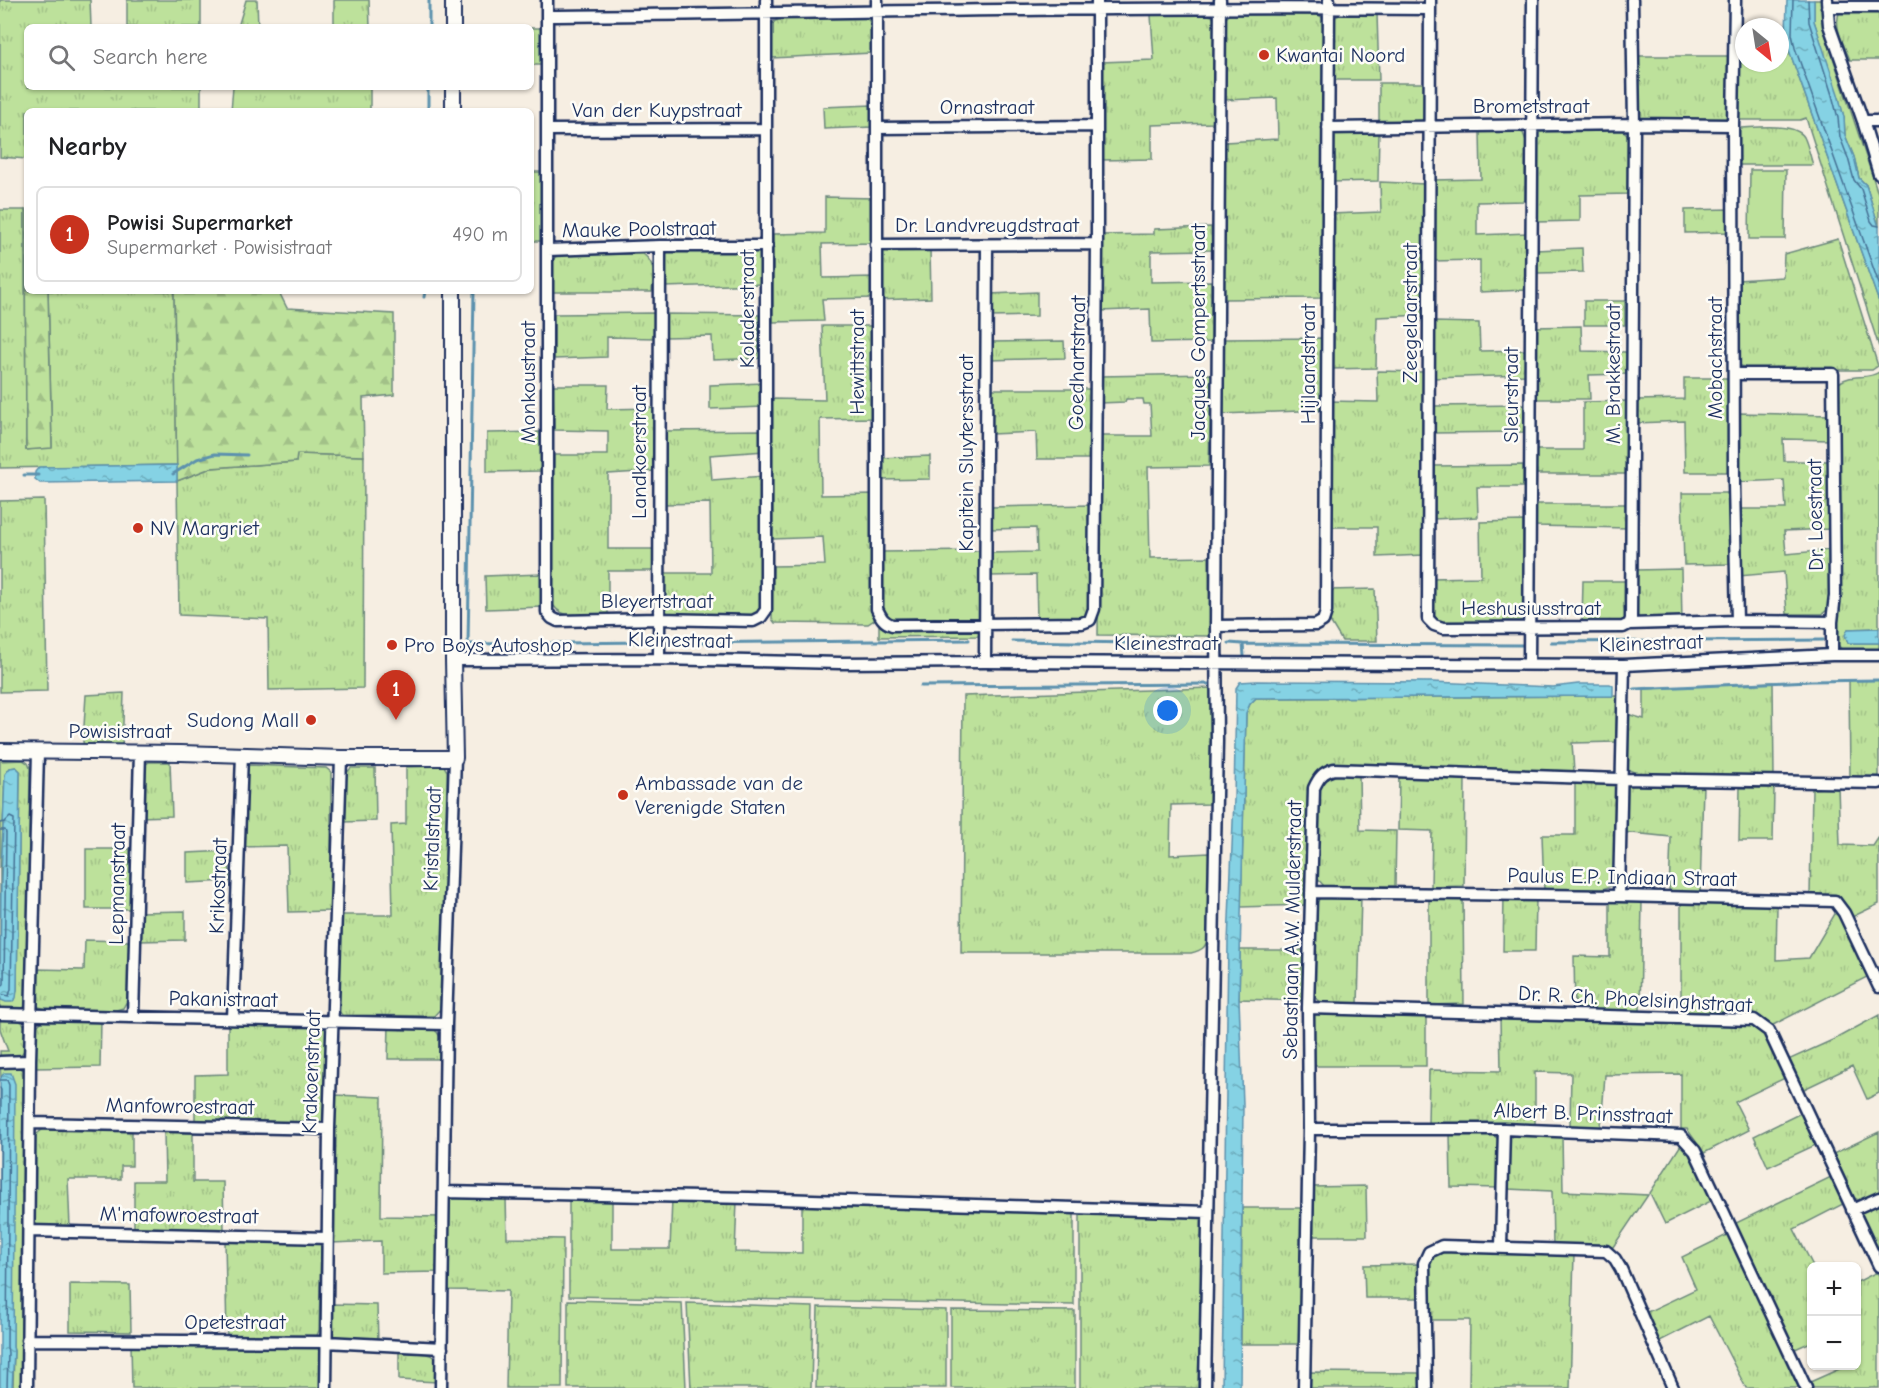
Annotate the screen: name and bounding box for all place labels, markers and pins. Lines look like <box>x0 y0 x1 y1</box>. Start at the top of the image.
place label: Kwantai Noord <box>1276 43 1405 67</box>
marker: Kwantai Noord <box>1257 48 1271 62</box>
place label: NV Margriet <box>150 516 260 540</box>
marker: NV Margriet <box>131 521 145 535</box>
place label: Pro Boys Autoshop <box>404 633 573 657</box>
marker: Pro Boys Autoshop <box>385 638 399 652</box>
pin: 1 <box>376 670 416 720</box>
place label: Sudong Mall <box>187 708 299 732</box>
marker: Sudong Mall <box>304 713 318 727</box>
place label: Ambassade van de Verenigde Staten <box>635 771 803 819</box>
marker: Ambassade van de Verenigde Staten <box>616 788 630 802</box>

